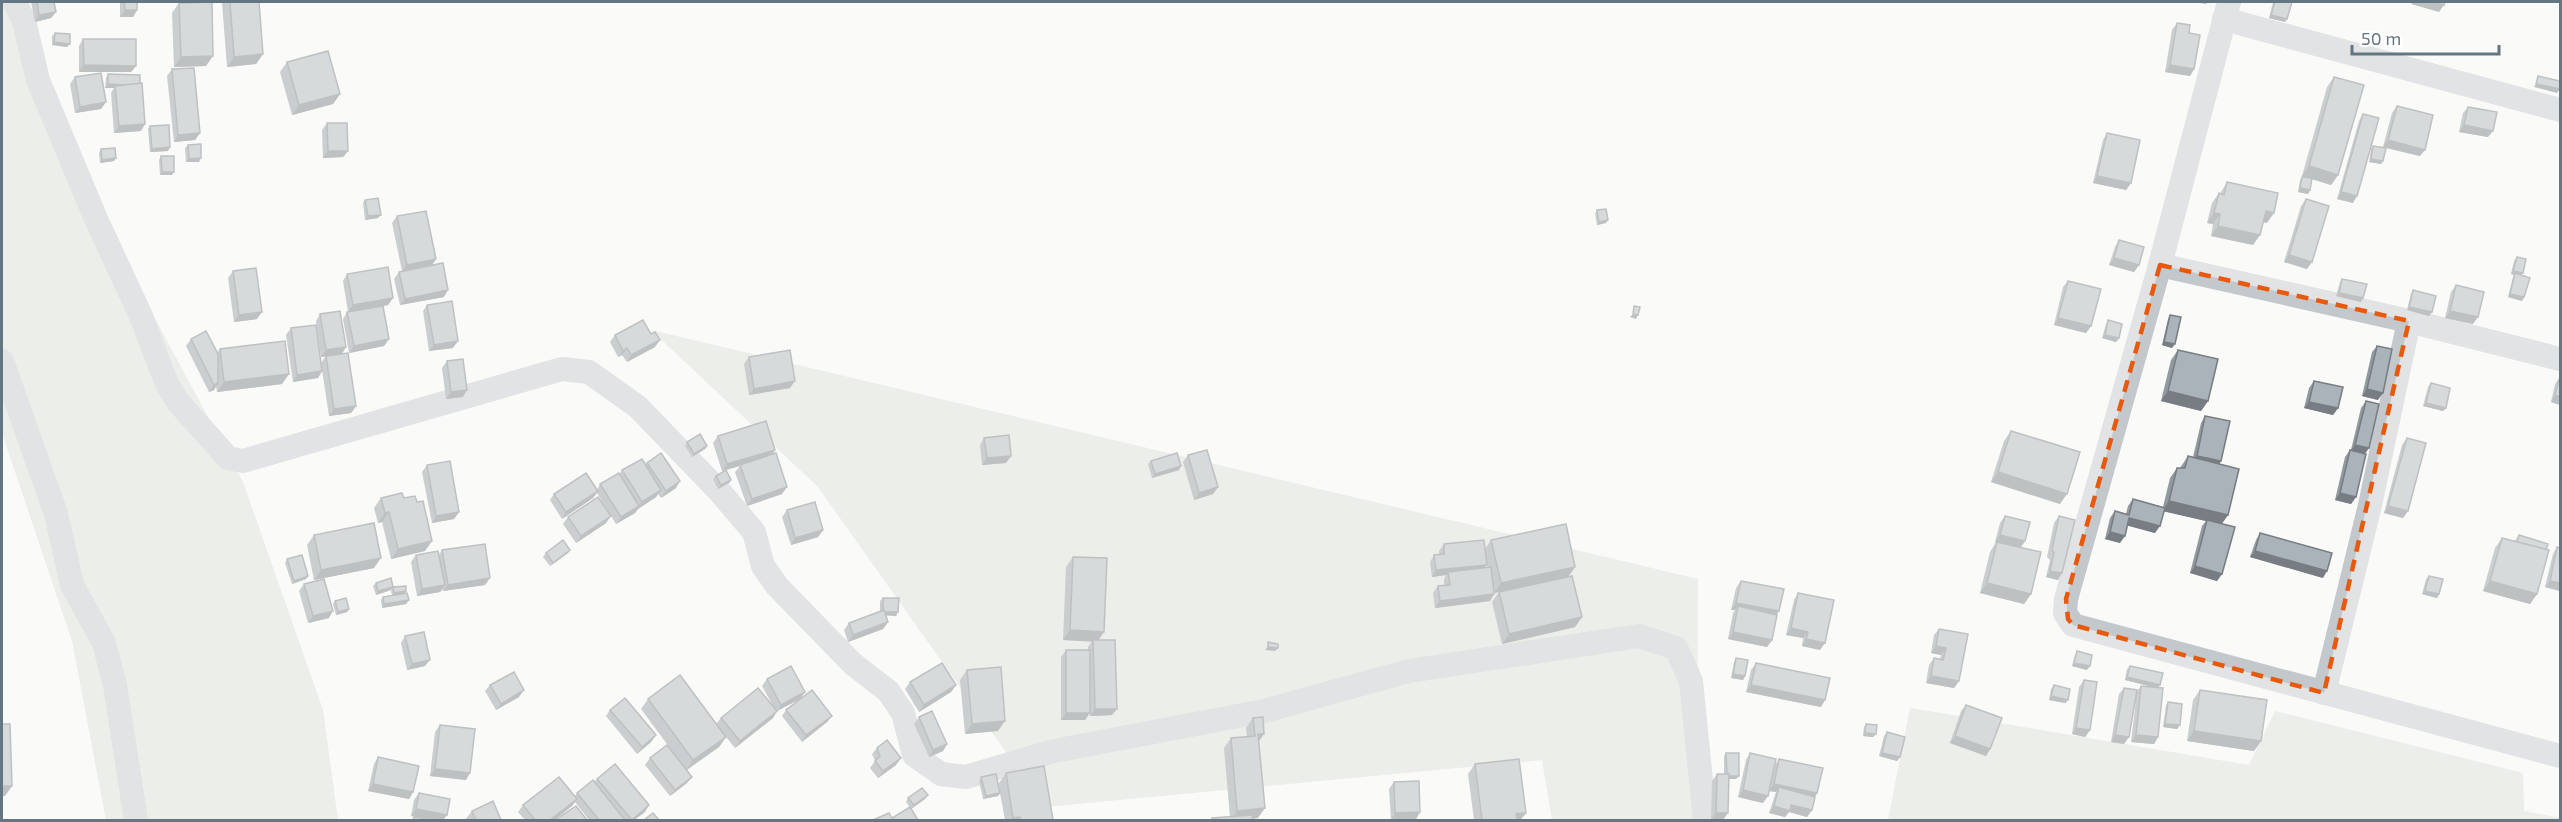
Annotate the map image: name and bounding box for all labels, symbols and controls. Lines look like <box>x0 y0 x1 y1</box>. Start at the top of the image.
scale bar <box>2352 18 2499 56</box>
text: 50 m <box>2361 27 2401 49</box>

